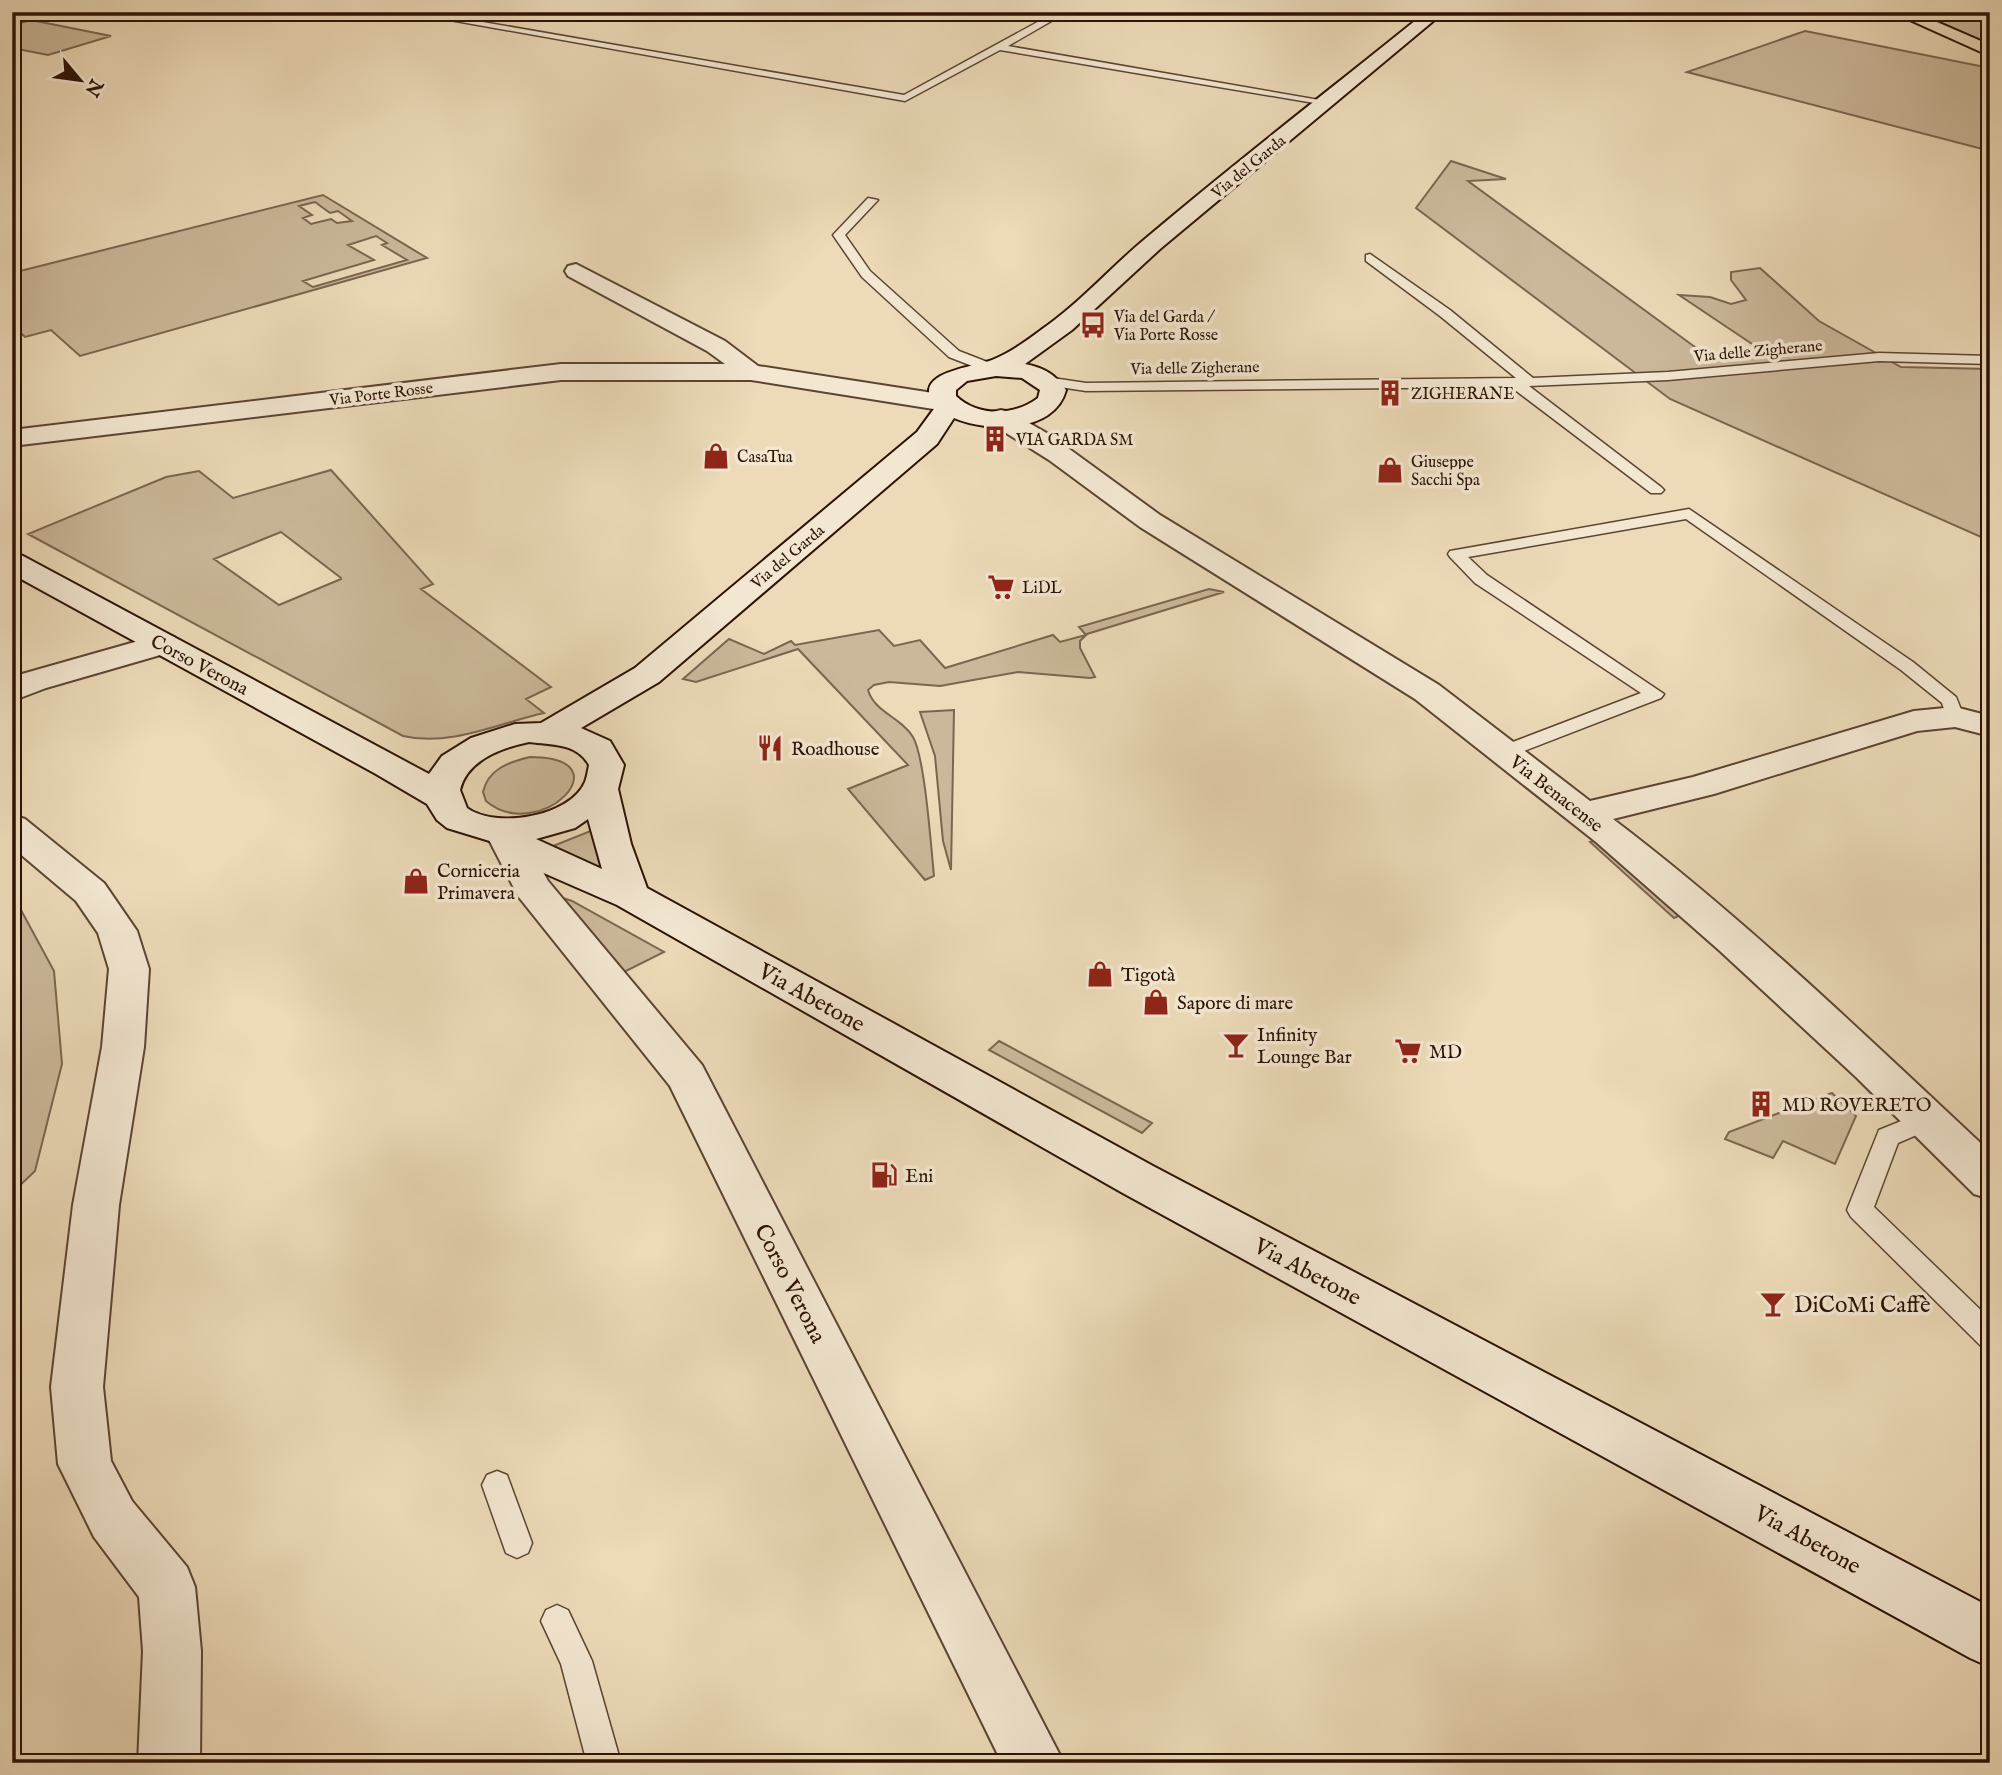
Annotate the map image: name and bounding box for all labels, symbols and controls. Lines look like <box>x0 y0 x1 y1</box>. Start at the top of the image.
north arrow <box>46 46 116 116</box>
text: N <box>78 73 108 101</box>
street label: Via del Garda <box>1207 131 1291 204</box>
place label: Via del Garda / Via Porte Rosse <box>1113 308 1218 346</box>
bus stop icon: Via del Garda / Via Porte Rosse <box>1078 310 1108 340</box>
street label: Via delle Zigherane <box>1692 336 1823 368</box>
street label: Via delle Zigherane <box>1129 358 1260 380</box>
building icon: ZIGHERANE <box>1375 378 1405 408</box>
street label: Via Porte Rosse <box>327 379 434 411</box>
place label: ZIGHERANE <box>1411 385 1514 405</box>
building icon: VIA GARDA SM <box>980 424 1010 454</box>
place label: VIA GARDA SM <box>1015 431 1133 451</box>
shop icon: CasaTua <box>701 441 731 471</box>
place label: CasaTua <box>737 448 793 468</box>
place label: Giuseppe Sacchi Spa <box>1411 453 1480 491</box>
shop icon: Giuseppe Sacchi Spa <box>1375 455 1405 485</box>
street label: Via del Garda <box>747 521 829 595</box>
supermarket icon: LiDL <box>986 572 1016 602</box>
place label: LiDL <box>1022 579 1062 599</box>
street label: Corso Verona <box>146 630 253 702</box>
restaurant icon: Roadhouse <box>755 733 785 763</box>
place label: Roadhouse <box>791 738 880 762</box>
street label: Via Benacense <box>1504 750 1607 839</box>
place label: Corniceria Primavera <box>437 860 521 906</box>
shop icon: Corniceria Primavera <box>401 866 431 896</box>
street label: Via Abetone <box>752 957 870 1039</box>
shop icon: Tigotà <box>1085 959 1115 989</box>
place label: Tigotà <box>1121 964 1176 988</box>
shop icon: Sapore di mare <box>1141 987 1171 1017</box>
place label: Sapore di mare <box>1177 992 1294 1016</box>
place label: Infinity Lounge Bar <box>1257 1024 1352 1070</box>
bar icon: Infinity Lounge Bar <box>1221 1030 1251 1060</box>
supermarket icon: MD <box>1393 1036 1423 1066</box>
place label: MD <box>1429 1041 1462 1065</box>
building icon: MD ROVERETO <box>1746 1089 1776 1119</box>
place label: MD ROVERETO <box>1782 1094 1932 1118</box>
fuel station icon: Eni <box>869 1160 899 1190</box>
place label: Eni <box>905 1165 933 1189</box>
street label: Corso Verona <box>747 1219 832 1348</box>
street label: Via Abetone <box>1248 1231 1366 1313</box>
bar icon: DiCoMi Caffè <box>1758 1289 1788 1319</box>
place label: DiCoMi Caffè <box>1794 1291 1931 1320</box>
street label: Via Abetone <box>1748 1499 1866 1581</box>

